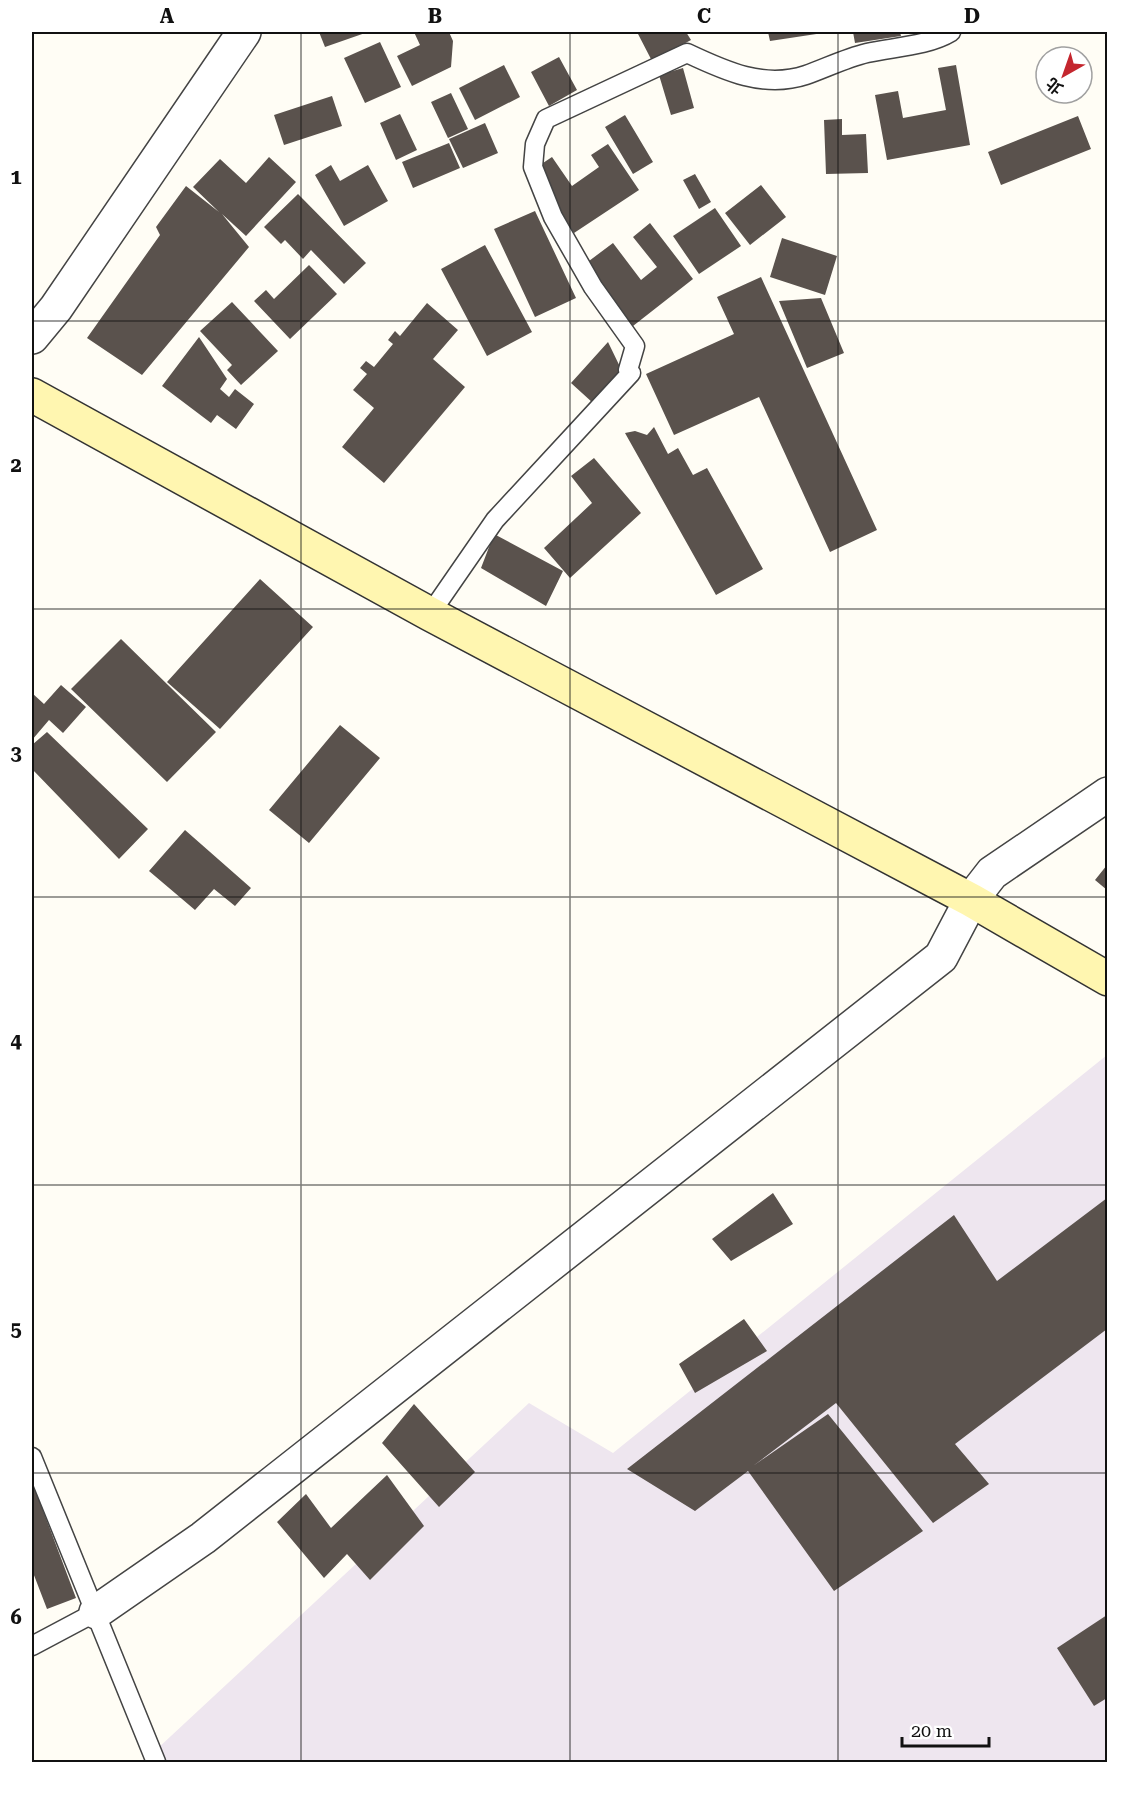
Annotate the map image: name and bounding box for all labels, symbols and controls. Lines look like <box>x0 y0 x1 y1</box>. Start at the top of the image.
text: A <box>160 4 175 28</box>
text: B <box>428 4 442 28</box>
text: C <box>697 4 711 28</box>
text: D <box>964 4 980 28</box>
north arrow <box>1034 45 1094 105</box>
text: 北 <box>1042 74 1067 99</box>
text: 1 <box>10 165 22 189</box>
text: 2 <box>10 453 22 477</box>
text: 3 <box>10 741 22 765</box>
text: 4 <box>10 1029 22 1053</box>
text: 5 <box>10 1317 22 1341</box>
text: 6 <box>10 1605 22 1629</box>
scale bar <box>902 1710 989 1748</box>
text: 20 m <box>911 1720 952 1741</box>

